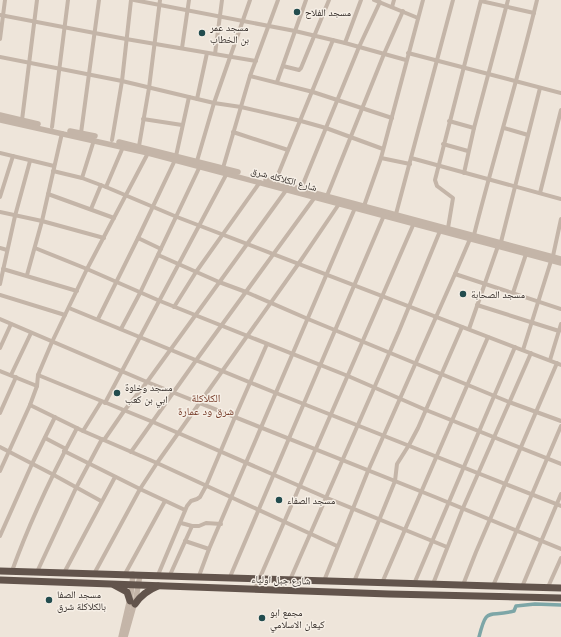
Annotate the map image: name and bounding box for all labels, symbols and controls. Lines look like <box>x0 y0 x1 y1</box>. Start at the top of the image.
place label: مسجد الفلاح <box>305 6 352 19</box>
marker: مسجد الفلاح <box>292 7 302 17</box>
place label: مسجد عمر بن الخطاب <box>209 21 249 46</box>
marker: مسجد عمر بن الخطاب <box>197 28 207 38</box>
street label: شارع الكلاكله شرق <box>250 164 319 194</box>
place label: مسجد الصحابة <box>471 288 525 301</box>
marker: مسجد الصحابة <box>458 289 468 299</box>
place label: مسجد وخلوة ابي بن كعب <box>125 381 173 407</box>
marker: مسجد وخلوة ابي بن كعب <box>112 388 122 398</box>
district label: الكلاكلة شرق ود عمارة <box>178 391 234 418</box>
place label: مسجد الصفاء <box>287 494 336 507</box>
marker: مسجد الصفاء <box>274 495 284 505</box>
street label: شارع جبل اولياء <box>251 572 311 588</box>
place label: مسجد الصفا بالكلاكلة شرق <box>57 588 106 613</box>
marker: مسجد الصفا بالكلاكلة شرق <box>44 595 54 605</box>
place label: مجمع ابو كيعان الاسلامي <box>270 606 325 632</box>
marker: مجمع ابو كيعان الاسلامي <box>257 613 267 623</box>

